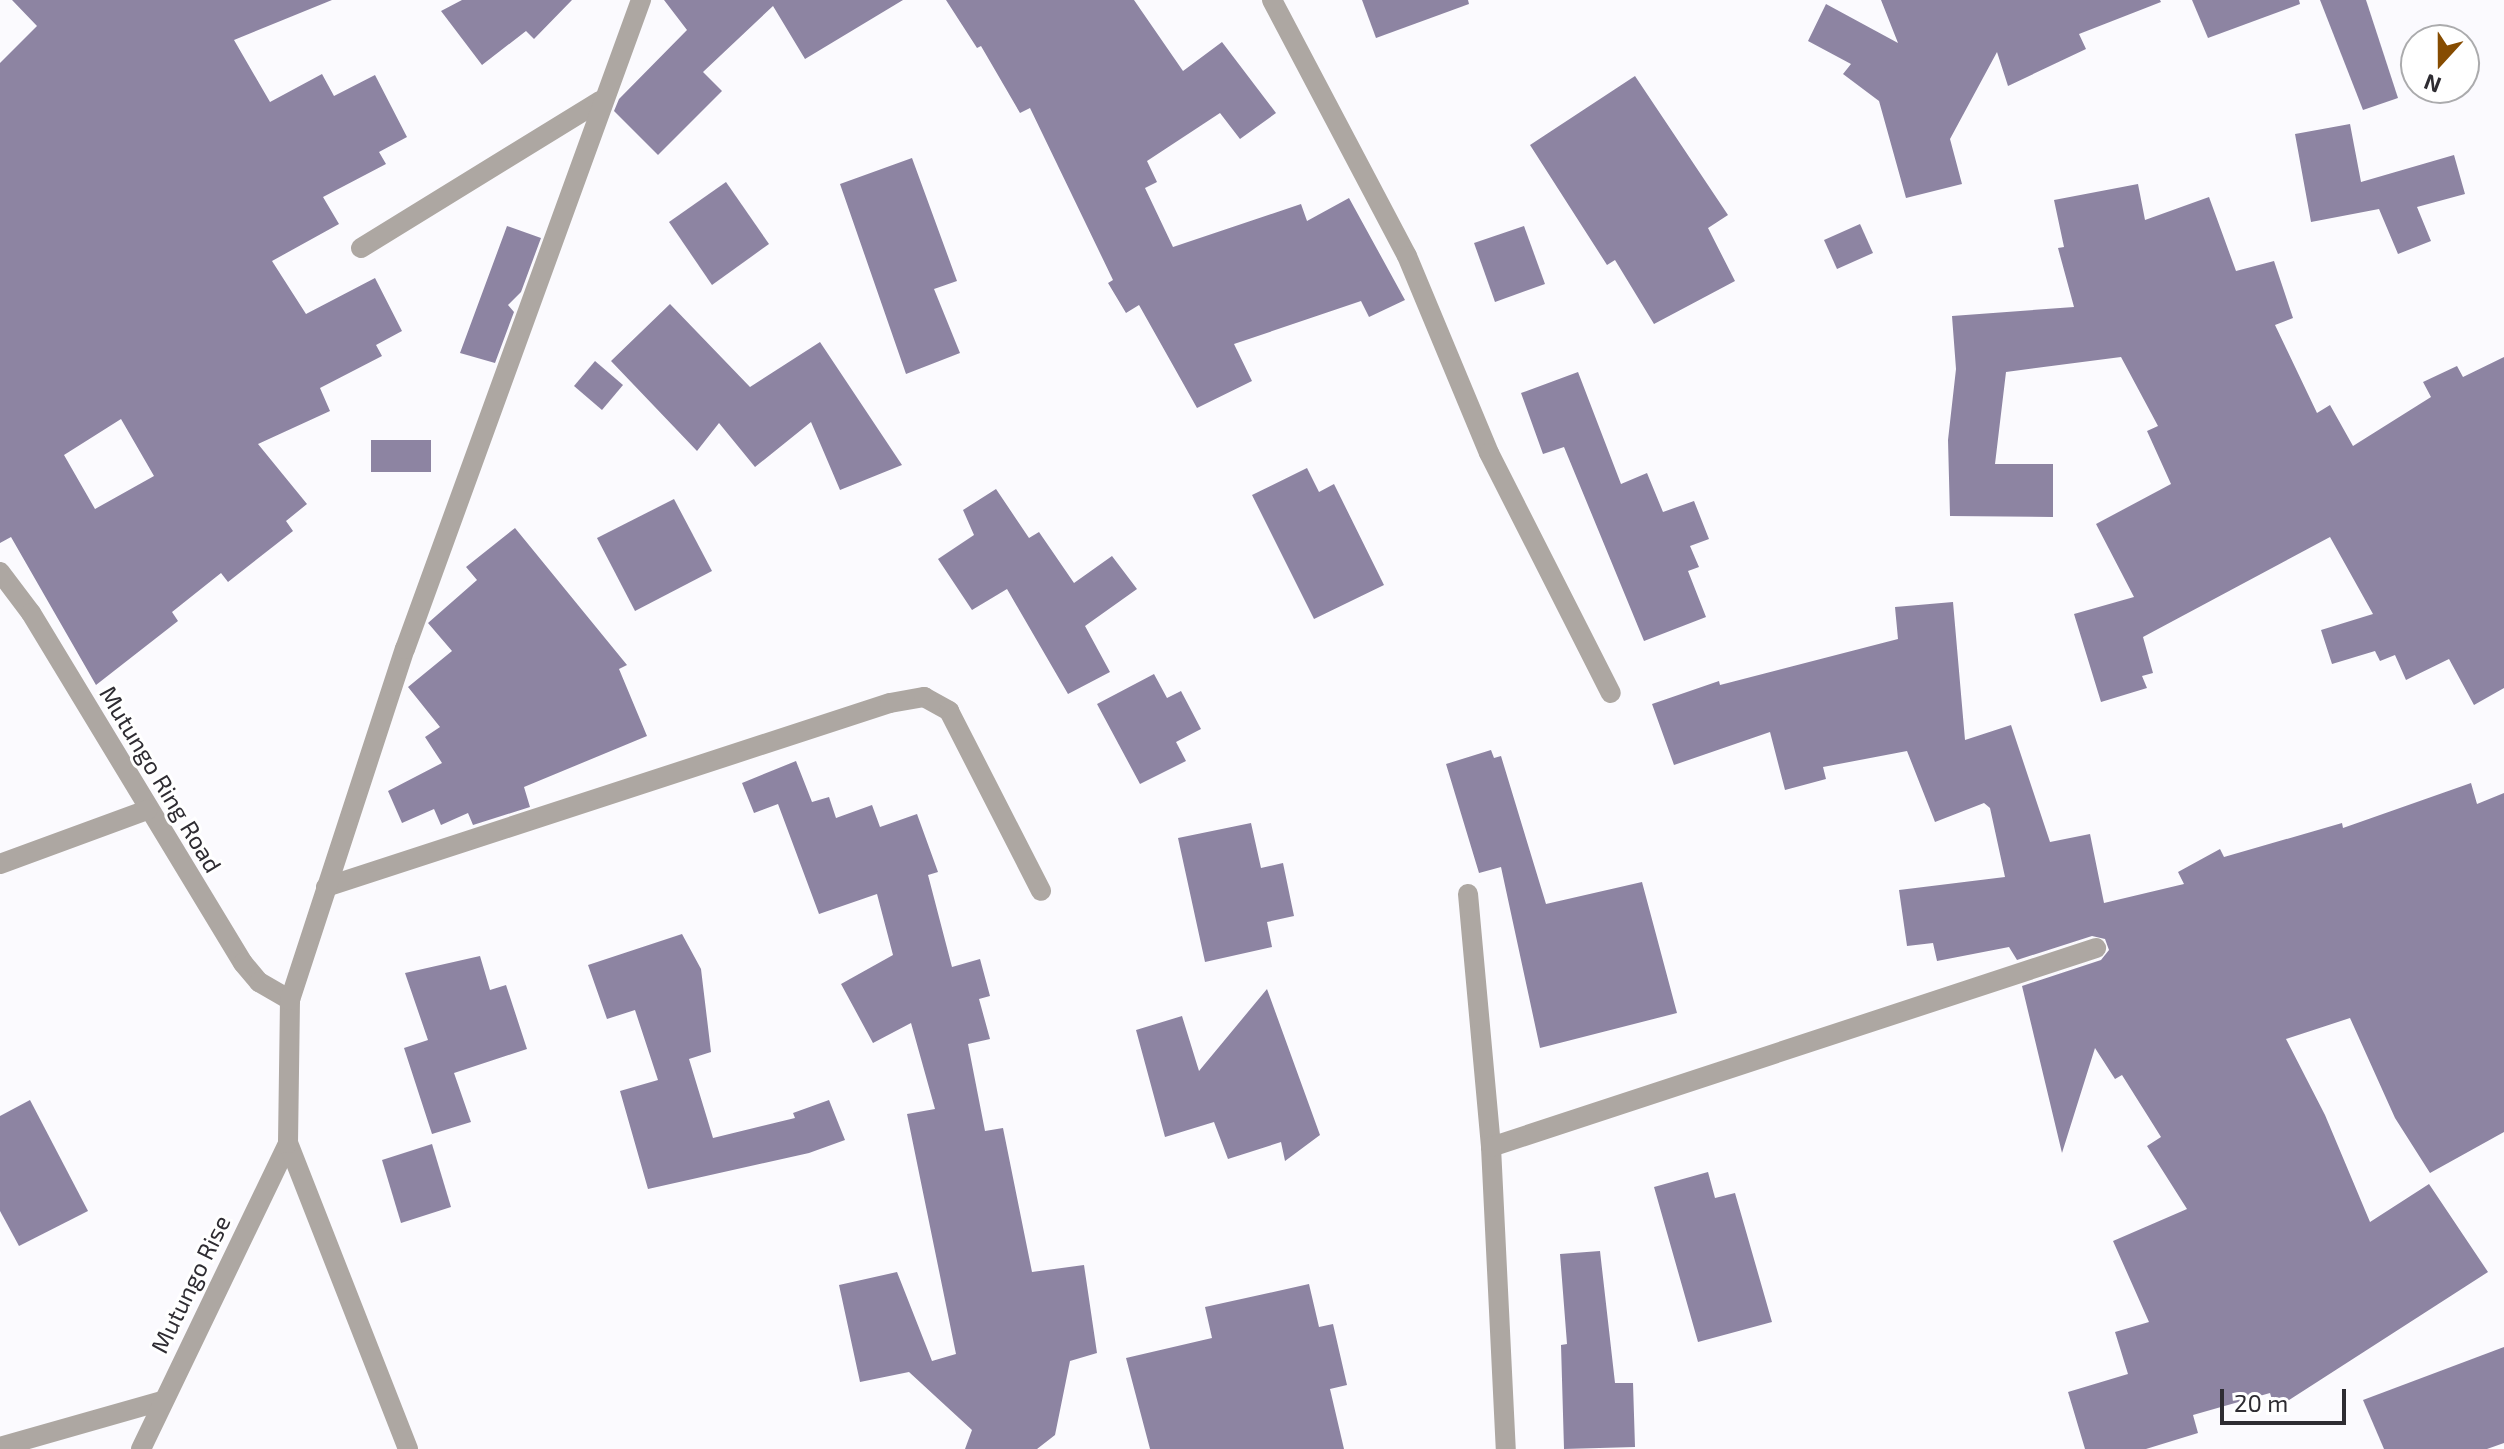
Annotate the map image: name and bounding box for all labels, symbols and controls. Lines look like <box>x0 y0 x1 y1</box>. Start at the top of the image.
north arrow <box>2400 24 2480 104</box>
text: N <box>2420 70 2444 100</box>
street label: Mutungo Ring Road <box>94 681 228 877</box>
street label: Mutungo Rise <box>144 1210 236 1358</box>
scale bar <box>2224 1373 2350 1423</box>
text: 20 m <box>2234 1388 2288 1417</box>

